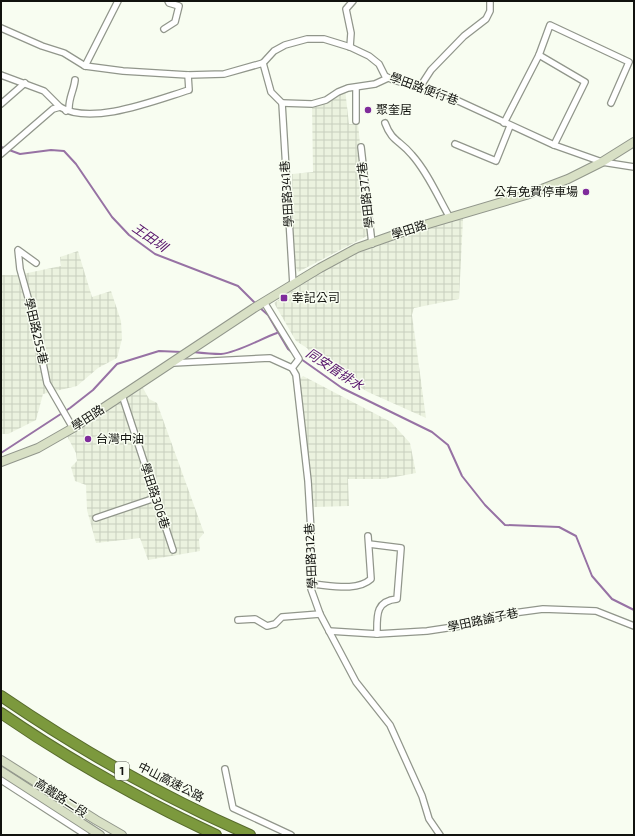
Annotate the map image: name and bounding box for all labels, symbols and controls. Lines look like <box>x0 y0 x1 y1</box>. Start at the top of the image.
street label: 學田路便行巷 <box>388 69 461 107</box>
place label: 聚奎居 <box>376 102 412 116</box>
marker: 聚奎居 <box>363 105 373 115</box>
street label: 學田路341巷 <box>277 160 295 228</box>
street label: 學田路377巷 <box>354 161 376 229</box>
place label: 公有免費停車場 <box>494 184 578 198</box>
marker: 公有免費停車場 <box>581 187 591 197</box>
street label: 學田路 <box>389 217 428 241</box>
water label: 王田圳 <box>129 219 172 256</box>
place label: 幸記公司 <box>292 290 340 304</box>
marker: 幸記公司 <box>279 293 289 303</box>
street label: 學田路255巷 <box>23 296 51 365</box>
water label: 同安厝排水 <box>303 345 367 394</box>
street label: 學田路 <box>69 401 106 433</box>
place label: 台灣中油 <box>96 431 144 445</box>
marker: 台灣中油 <box>83 434 93 444</box>
street label: 學田路306巷 <box>139 461 173 531</box>
street label: 學田路312巷 <box>301 523 319 589</box>
street label: 學田路論子巷 <box>446 605 519 633</box>
street label: 中山高速公路 <box>136 759 207 804</box>
road number: 1 <box>115 762 129 780</box>
street label: 高鐵路二段 <box>33 775 91 819</box>

